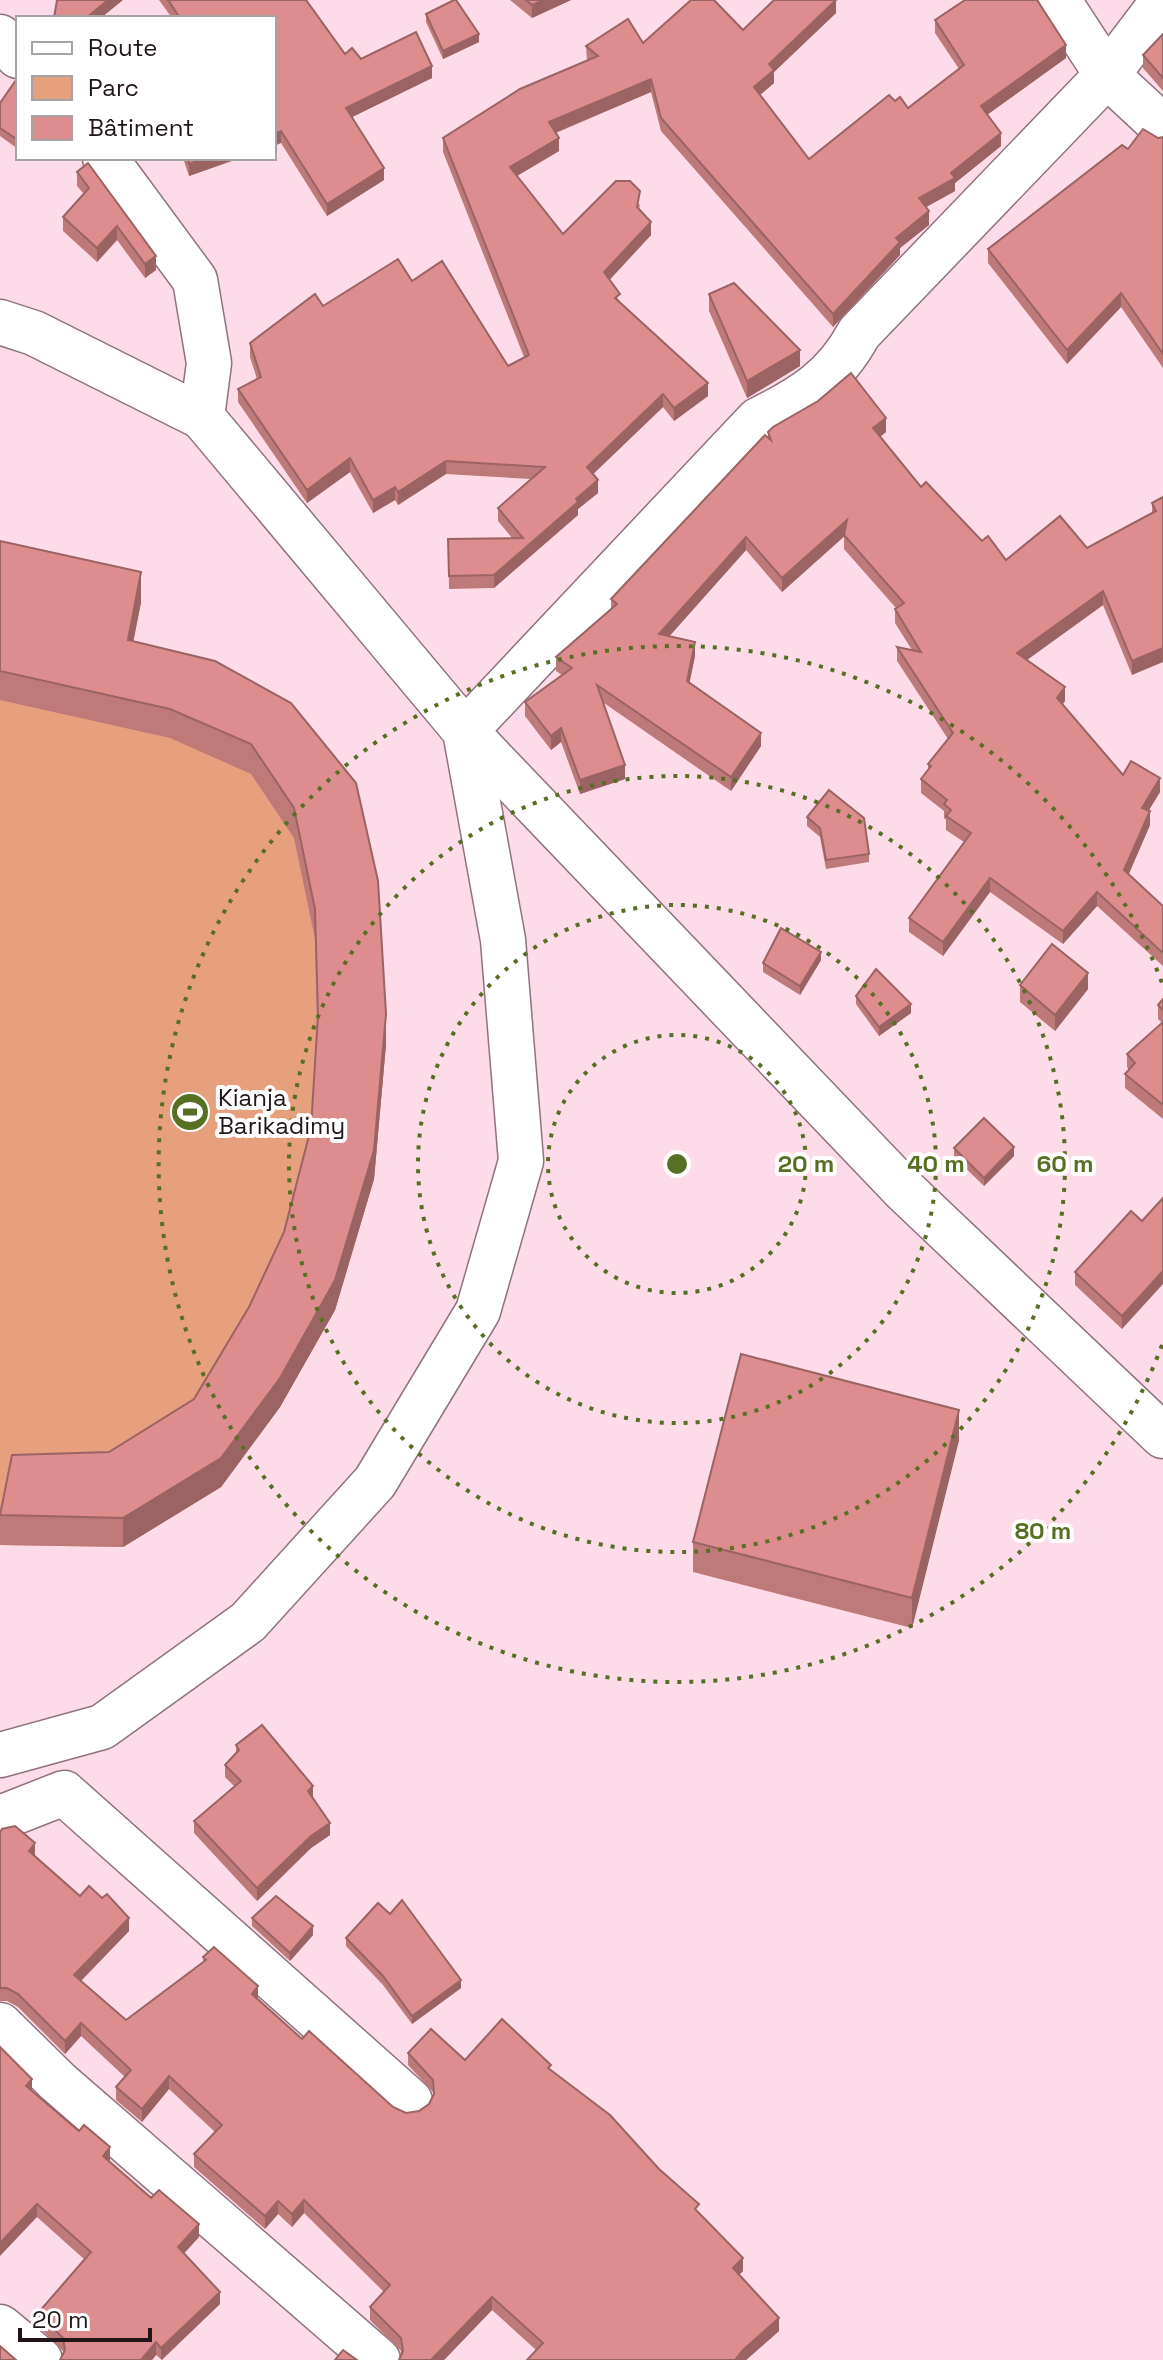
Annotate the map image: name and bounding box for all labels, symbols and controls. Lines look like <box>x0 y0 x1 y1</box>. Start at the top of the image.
legend <box>16 16 276 160</box>
text: Route <box>88 32 157 63</box>
text: Parc <box>88 72 139 103</box>
text: Bâtiment <box>88 112 194 143</box>
place label: Kianja Barikadimy <box>218 1082 345 1141</box>
sports icon: Kianja Barikadimy <box>169 1091 211 1133</box>
text: 20 m <box>778 1148 834 1179</box>
text: 40 m <box>907 1148 965 1179</box>
text: 60 m <box>1037 1148 1093 1179</box>
centre of rings <box>663 1150 691 1178</box>
text: 80 m <box>1015 1515 1071 1546</box>
scale bar <box>20 2292 150 2342</box>
text: 20 m <box>32 2304 89 2335</box>

